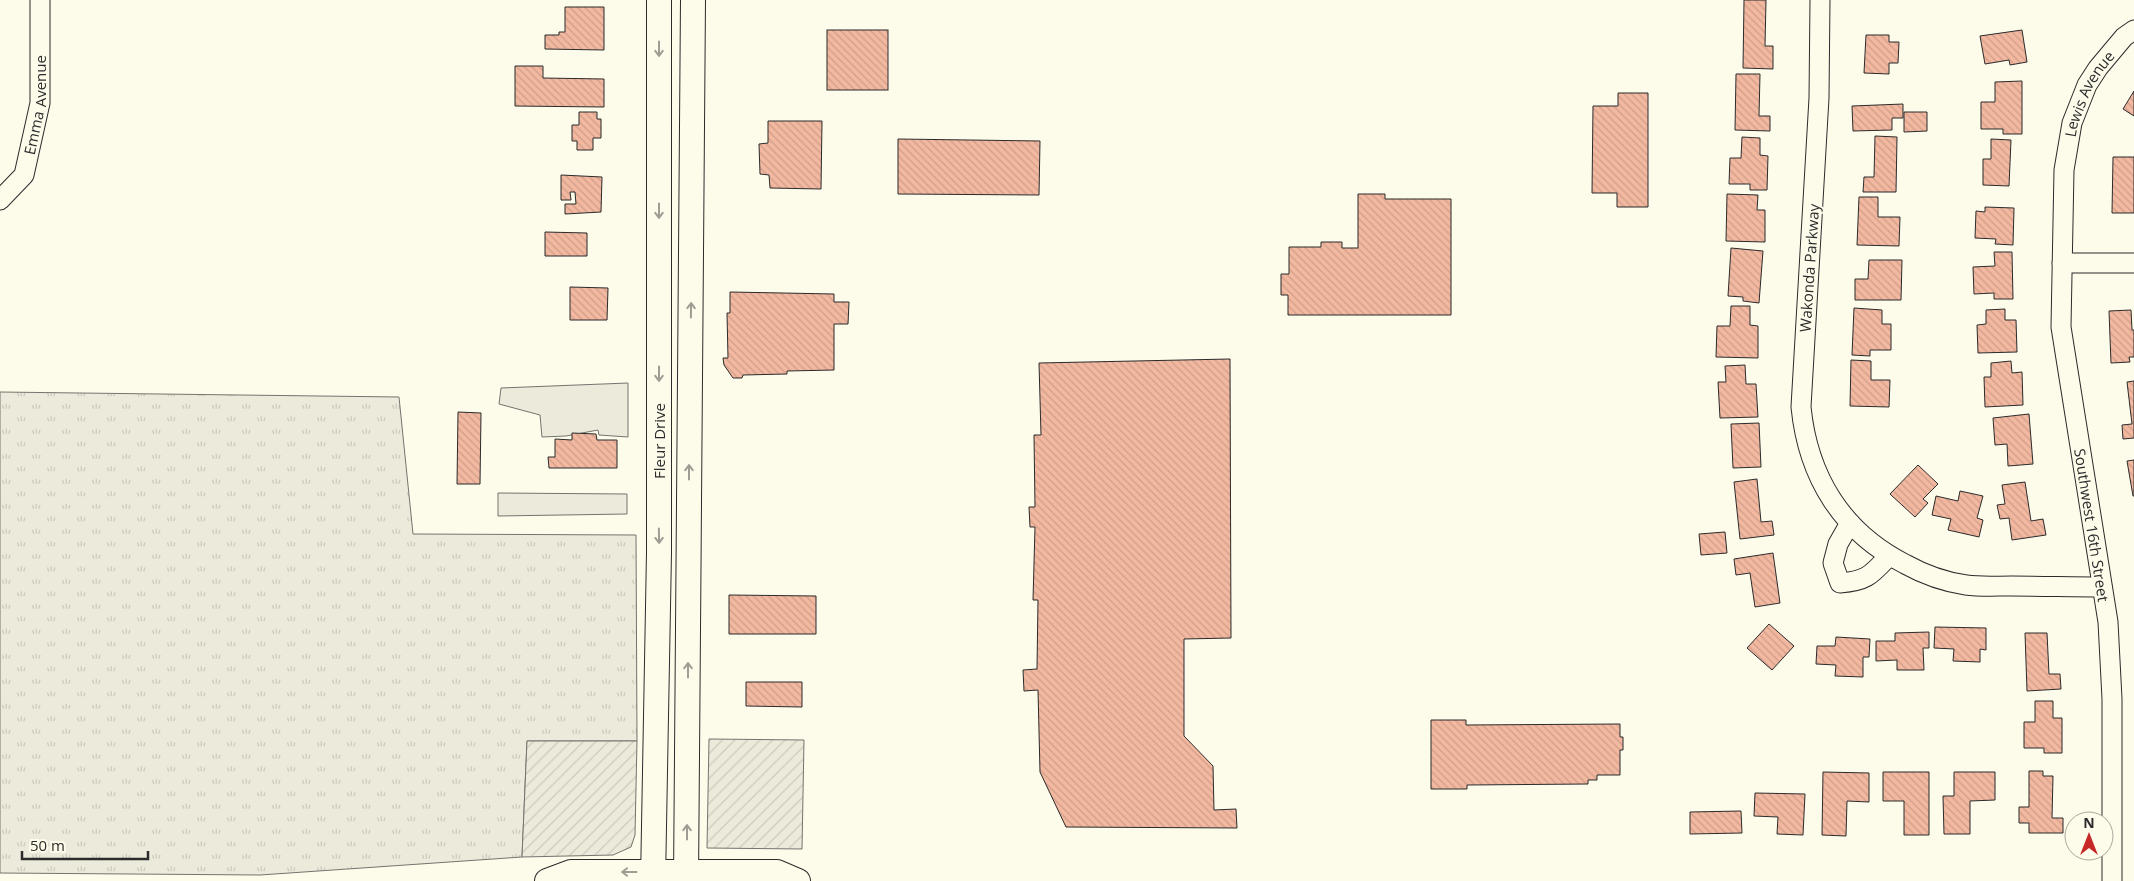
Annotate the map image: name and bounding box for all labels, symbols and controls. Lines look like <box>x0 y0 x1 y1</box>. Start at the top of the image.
one-way arrow <box>654 40 664 57</box>
street label: Lewis Avenue <box>2060 46 2118 139</box>
street label: Emma Avenue <box>19 55 50 157</box>
one-way arrow <box>654 202 664 219</box>
street label: Wakonda Parkway <box>1795 203 1823 333</box>
one-way arrow <box>686 302 696 318</box>
one-way arrow <box>654 365 664 381</box>
street label: Fleur Drive <box>649 403 669 479</box>
street label: Southwest 16th Street <box>2070 447 2114 603</box>
one-way arrow <box>684 465 694 481</box>
one-way arrow <box>654 528 664 544</box>
one-way arrow <box>683 662 693 678</box>
north arrow <box>2064 811 2114 861</box>
text: N <box>2083 813 2095 832</box>
one-way arrow <box>682 825 692 841</box>
scale bar <box>22 828 149 860</box>
text: 50 m <box>30 835 65 855</box>
one-way arrow <box>621 867 638 877</box>

